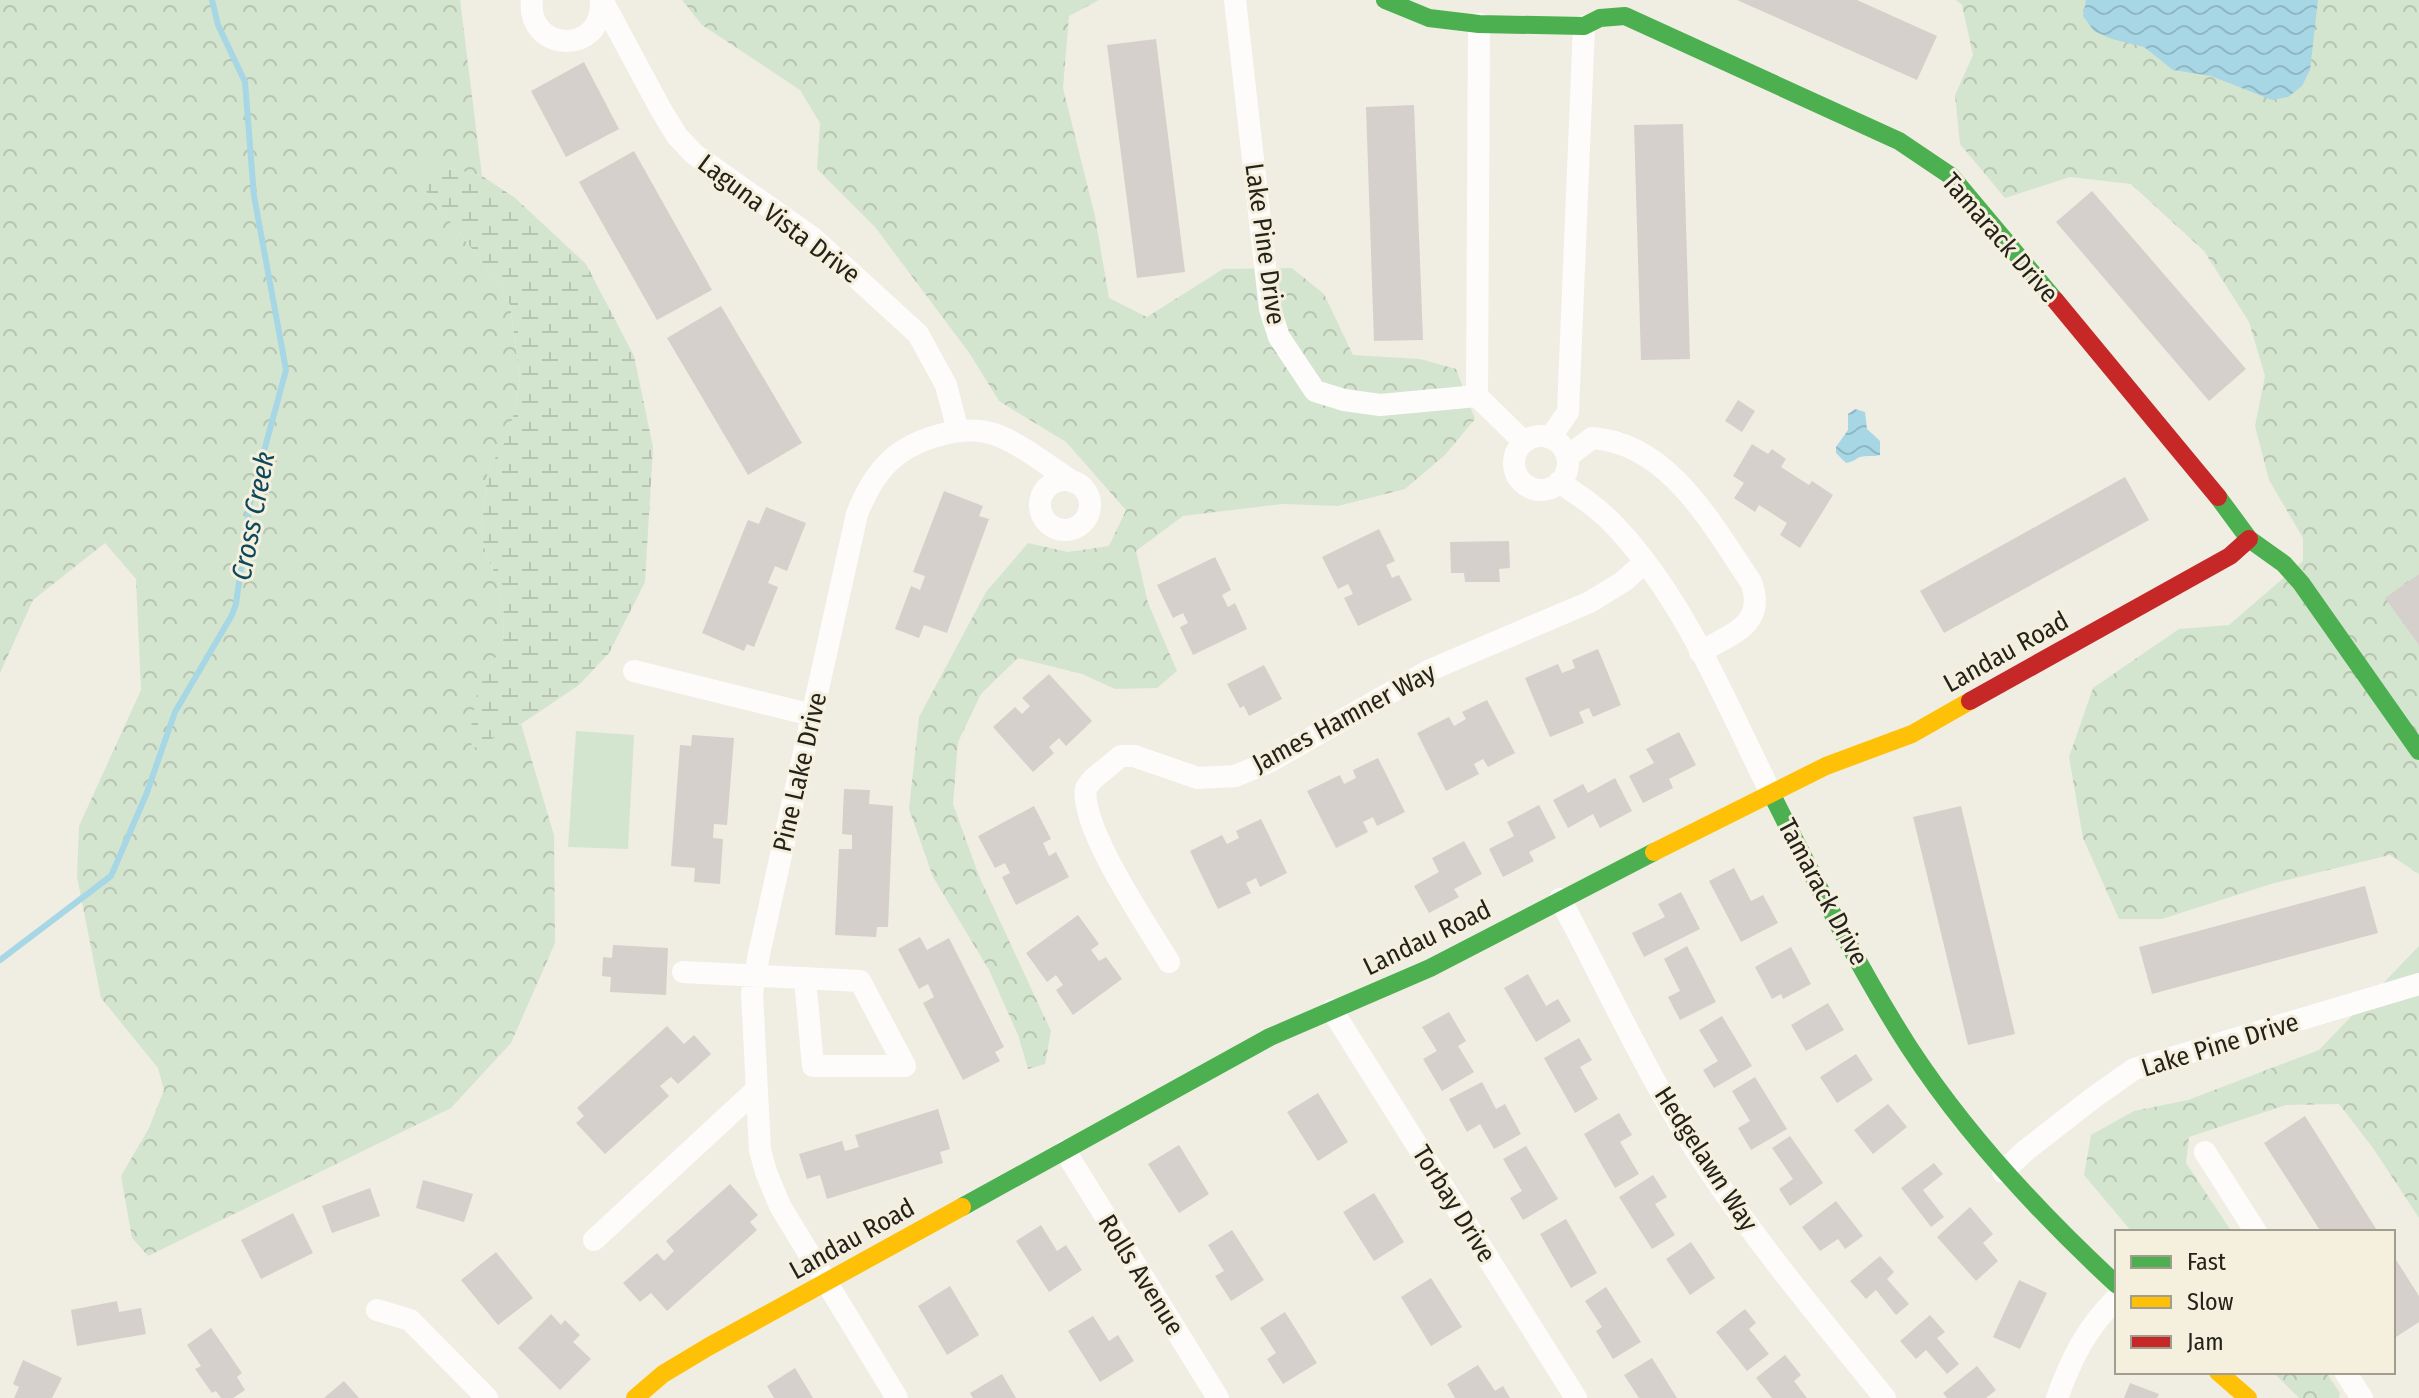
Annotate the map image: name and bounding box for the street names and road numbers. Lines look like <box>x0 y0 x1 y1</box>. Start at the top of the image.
street label: Laguna Vista Drive <box>692 148 866 290</box>
street label: Lake Pine Drive <box>1238 161 1292 327</box>
street label: Tamarack Drive <box>1935 167 2065 309</box>
street label: Landau Road <box>1938 605 2074 699</box>
street label: James Hamner Way <box>1247 657 1441 779</box>
street label: Pine Lake Drive <box>767 689 833 855</box>
street label: Tamarack Drive <box>1771 813 1875 971</box>
street label: Landau Road <box>1358 894 1496 982</box>
street label: Lake Pine Drive <box>2138 1006 2302 1084</box>
street label: Hedgelawn Way <box>1648 1081 1764 1237</box>
street label: Torbay Drive <box>1406 1140 1502 1268</box>
street label: Landau Road <box>784 1192 920 1286</box>
street label: Rolls Avenue <box>1092 1209 1190 1341</box>

